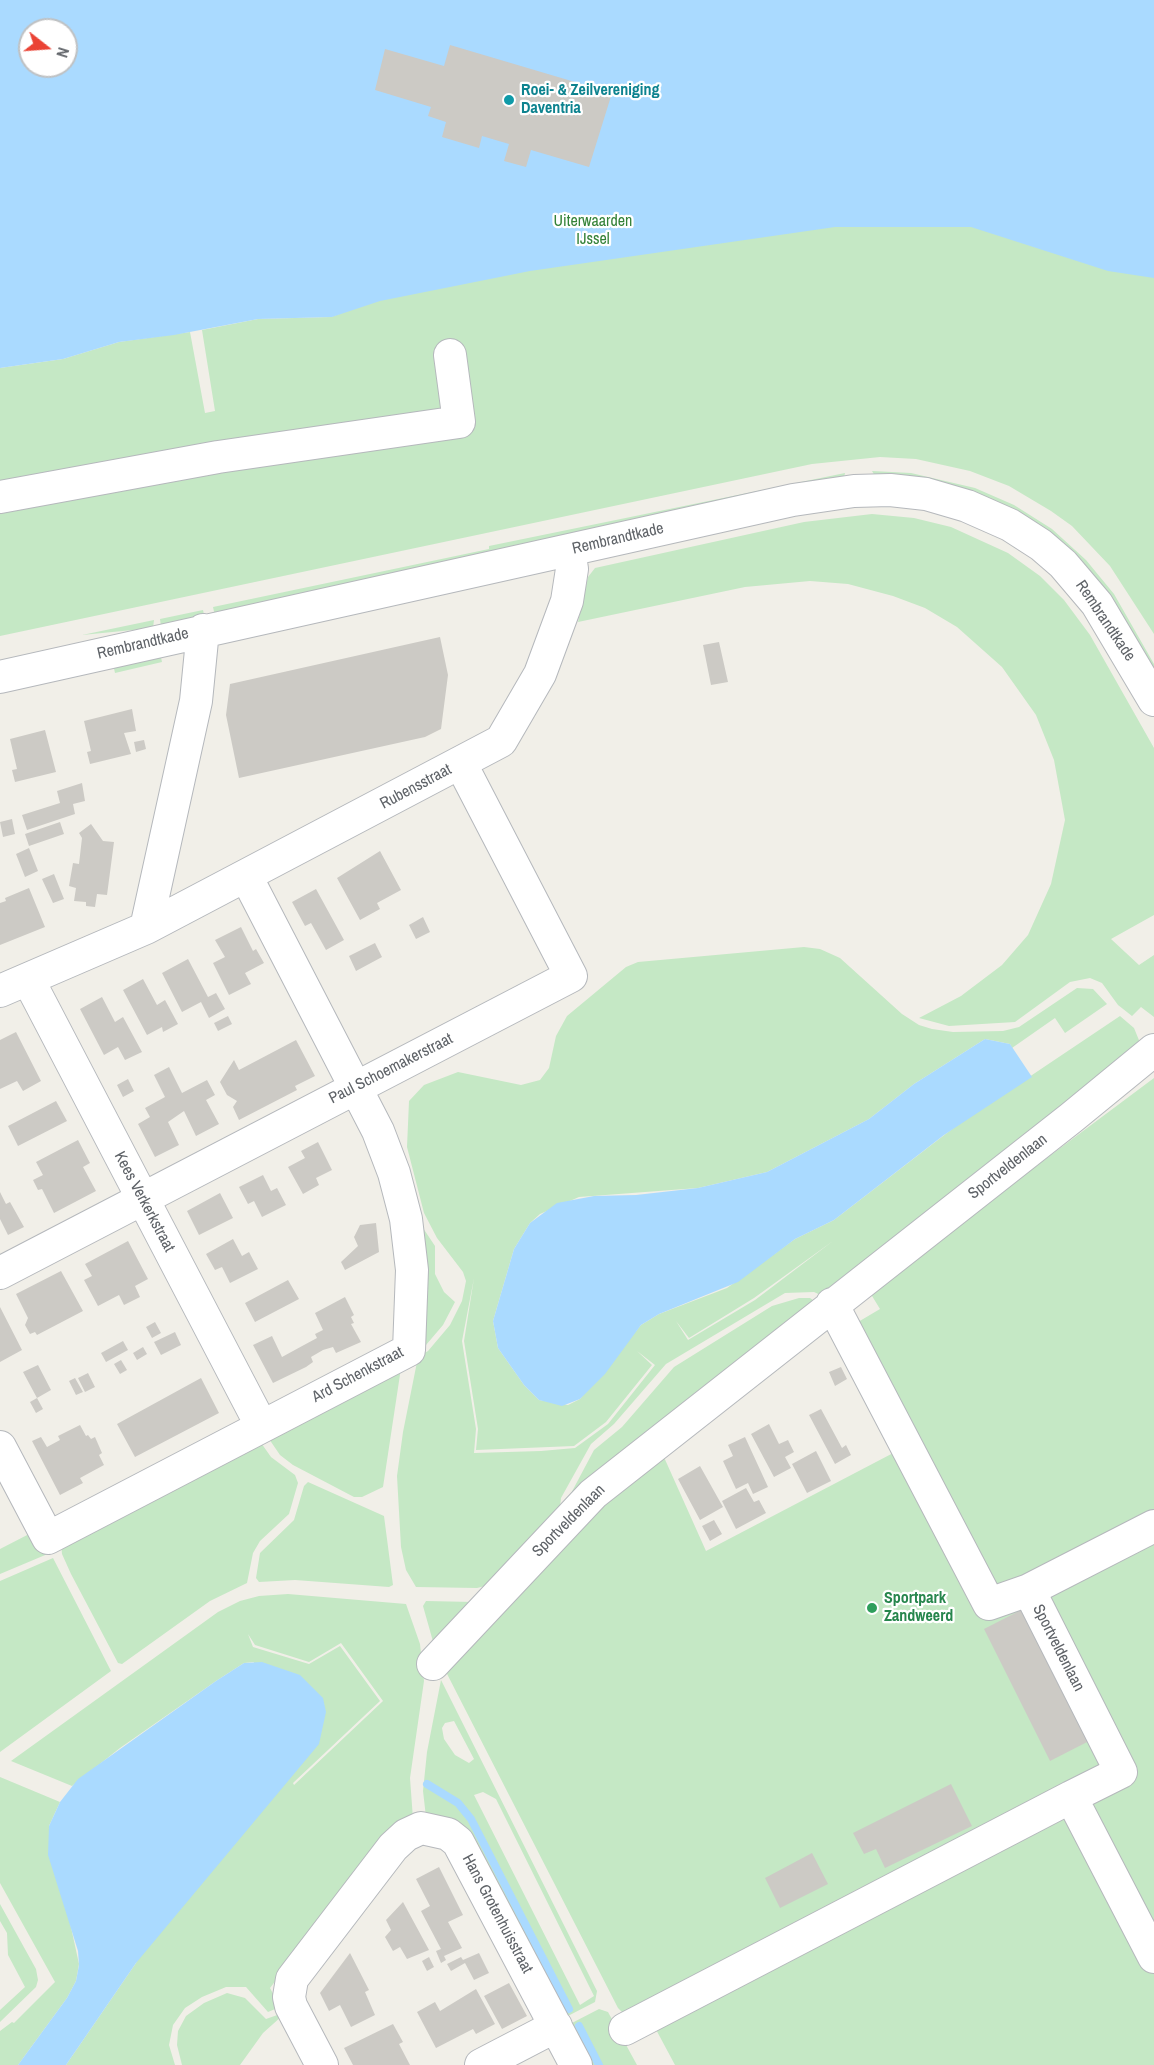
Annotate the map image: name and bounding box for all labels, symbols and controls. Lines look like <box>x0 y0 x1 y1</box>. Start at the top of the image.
north arrow <box>18 18 78 78</box>
text: N <box>51 45 75 60</box>
place label: Roei- & Zeilvereniging Daventria <box>521 81 660 119</box>
marker: Roei- & Zeilvereniging Daventria <box>502 93 516 107</box>
park label: Uiterwaarden IJssel <box>554 212 632 250</box>
street label: Rembrandtkade <box>570 519 666 559</box>
street label: Rembrandtkade <box>1071 577 1139 665</box>
street label: Rembrandtkade <box>95 624 191 664</box>
street label: Rubensstraat <box>377 760 455 814</box>
street label: Paul Schoemakerstraat <box>326 1029 456 1109</box>
street label: Sportveldenlaan <box>965 1130 1051 1204</box>
street label: Kees Verkerkstraat <box>110 1149 178 1255</box>
street label: Ard Schenkstraat <box>309 1343 407 1407</box>
street label: Sportveldenlaan <box>529 1481 609 1561</box>
place label: Sportpark Zandweerd <box>884 1589 953 1627</box>
marker: Sportpark Zandweerd <box>865 1601 879 1615</box>
street label: Sportveldenlaan <box>1028 1601 1088 1695</box>
street label: Hans Grotenhuisstraat <box>458 1851 536 1977</box>

